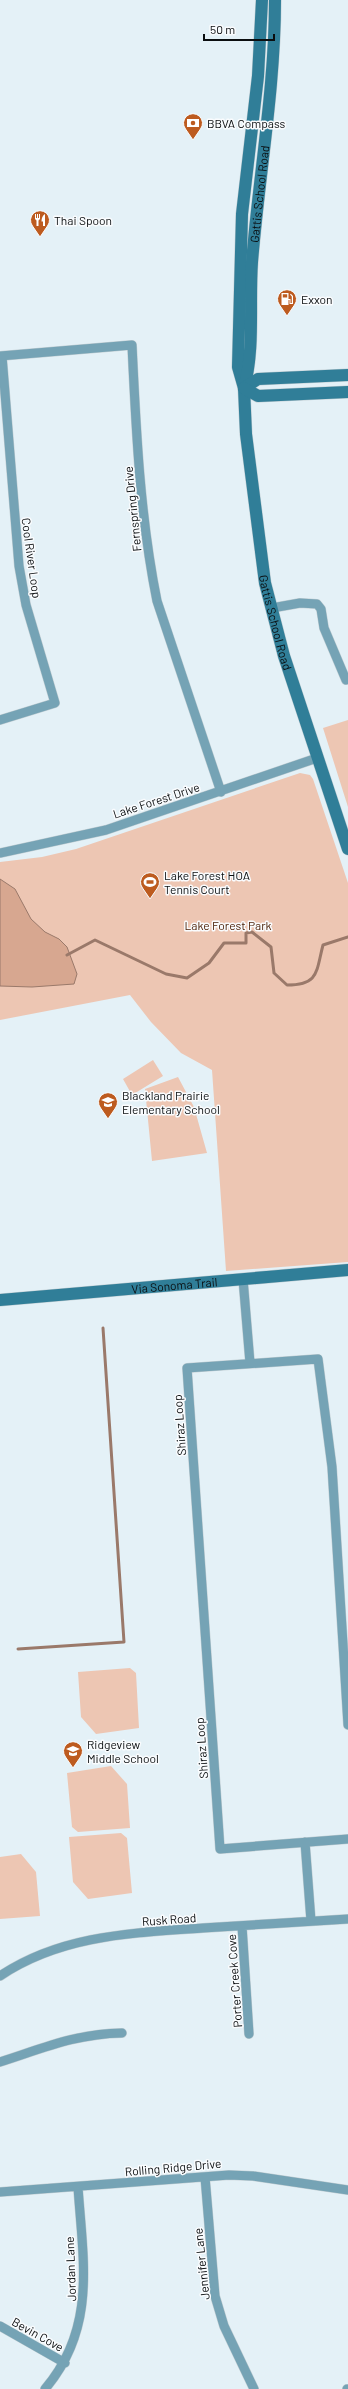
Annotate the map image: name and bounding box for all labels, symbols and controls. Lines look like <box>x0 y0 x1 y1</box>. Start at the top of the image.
scale bar <box>204 16 274 42</box>
text: 50 m <box>210 22 235 36</box>
bank icon: BBVA Compass <box>182 112 204 140</box>
place label: BBVA Compass <box>207 116 286 130</box>
street label: Gattis School Road <box>247 145 271 243</box>
restaurant icon: Thai Spoon <box>29 209 51 237</box>
place label: Thai Spoon <box>54 213 112 227</box>
fuel station icon: Exxon <box>276 288 298 316</box>
place label: Exxon <box>301 292 332 306</box>
street label: Fernspring Drive <box>121 466 143 552</box>
street label: Cool River Loop <box>19 517 45 599</box>
street label: Gattis School Road <box>257 574 295 672</box>
street label: Lake Forest Drive <box>111 779 201 821</box>
place label: Lake Forest HOA Tennis Court <box>164 868 250 896</box>
sports icon: Lake Forest HOA Tennis Court <box>139 871 161 899</box>
park label: Lake Forest Park <box>184 918 272 932</box>
place label: Blackland Prairie Elementary School <box>122 1088 220 1116</box>
school or university icon: Blackland Prairie Elementary School <box>97 1091 119 1119</box>
street label: Via Sonoma Trail <box>131 1274 218 1296</box>
street label: Shiraz Loop <box>170 1394 188 1456</box>
street label: Shiraz Loop <box>192 1717 210 1779</box>
place label: Ridgeview Middle School <box>87 1737 159 1765</box>
school or university icon: Ridgeview Middle School <box>62 1740 84 1768</box>
street label: Rusk Road <box>141 1910 197 1928</box>
street label: Porter Creek Cove <box>224 1934 244 2028</box>
street label: Rolling Ridge Drive <box>124 2156 222 2178</box>
street label: Jennifer Lane <box>190 2228 212 2300</box>
street label: Jordan Lane <box>62 2236 78 2302</box>
street label: Bevin Cove <box>10 2314 66 2354</box>

